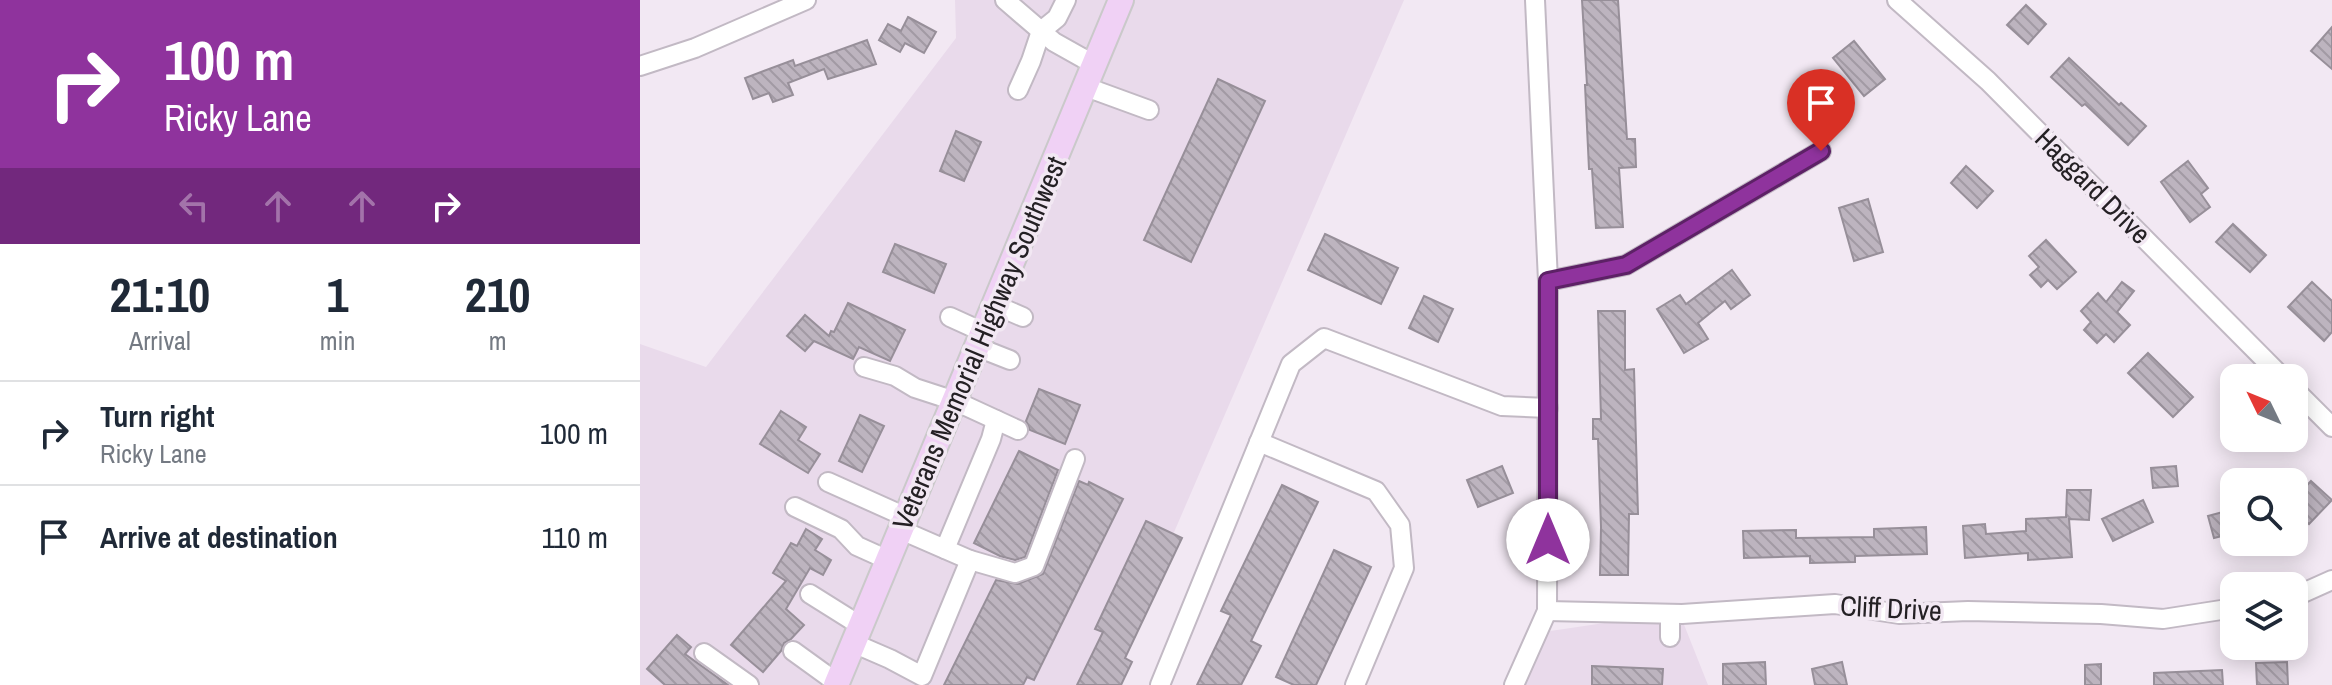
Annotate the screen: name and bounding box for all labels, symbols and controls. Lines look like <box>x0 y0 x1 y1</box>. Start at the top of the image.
text: 100 m <box>164 22 294 97</box>
icon: right <box>32 32 136 136</box>
pin <box>1787 69 1855 151</box>
icon: arrive <box>1799 81 1843 125</box>
text: Ricky Lane <box>164 94 312 142</box>
street label: Haggard Drive <box>2027 120 2159 252</box>
street label: Veterans Memorial Highway Southwest <box>883 151 1075 535</box>
icon: left <box>172 184 216 228</box>
icon: ahead <box>256 184 300 228</box>
icon: ahead <box>340 184 384 228</box>
icon: right <box>424 184 468 228</box>
text: 21:10 <box>110 262 210 327</box>
text: 1 <box>327 262 348 327</box>
text: 210 <box>465 262 530 327</box>
text: Arrival <box>129 323 191 358</box>
text: min <box>320 323 355 358</box>
text: m <box>489 323 507 358</box>
north arrow <box>2220 364 2308 452</box>
map controls <box>2220 364 2308 660</box>
text: Turn right <box>100 396 214 436</box>
icon: right <box>32 411 76 455</box>
text: 100 m <box>540 413 608 453</box>
text: Ricky Lane <box>100 436 207 471</box>
button: search <box>2220 468 2308 556</box>
position arrow <box>1506 498 1590 582</box>
icon: arrive <box>32 515 76 559</box>
text: Arrive at destination <box>100 517 338 557</box>
text: 110 m <box>541 517 608 557</box>
button: layers <box>2220 572 2308 660</box>
street label: Cliff Drive <box>1839 586 1943 630</box>

